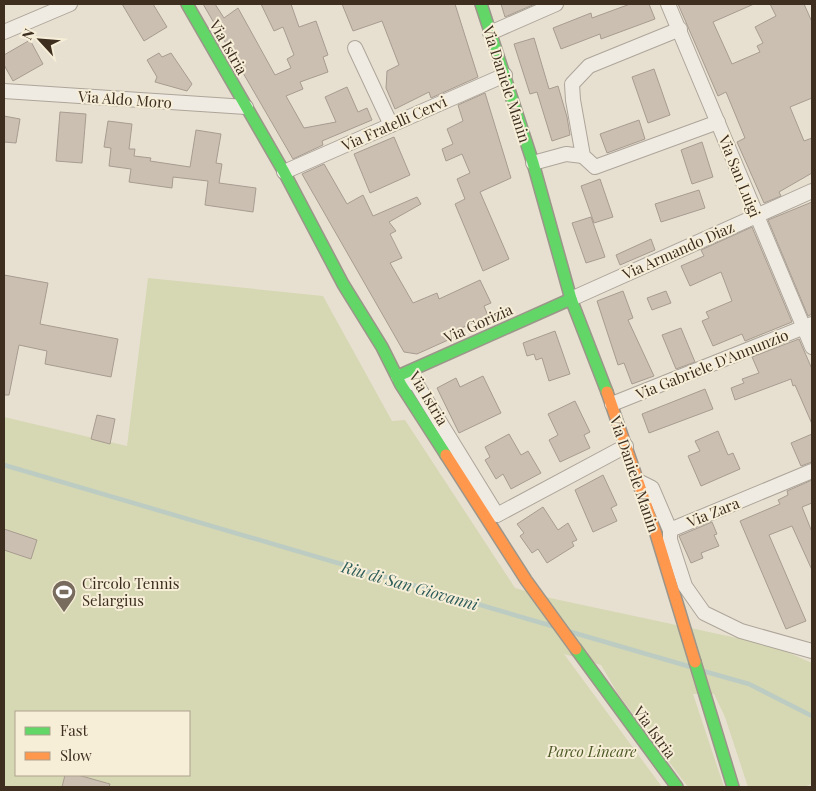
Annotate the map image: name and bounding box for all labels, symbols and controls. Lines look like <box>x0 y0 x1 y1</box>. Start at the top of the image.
north arrow <box>15 15 65 65</box>
street label: Via Istria <box>205 15 253 78</box>
street label: Via Daniele Manin <box>478 22 535 145</box>
text: N <box>17 25 39 43</box>
street label: Via Aldo Moro <box>77 86 172 112</box>
street label: Via Fratelli Cervi <box>337 91 450 156</box>
street label: Via San Luigi <box>714 131 766 221</box>
street label: Via Armando Diaz <box>618 216 737 284</box>
street label: Via Gorizia <box>440 299 516 347</box>
street label: Via Gabriele D'Annunzio <box>632 324 791 404</box>
street label: Via Istria <box>404 366 453 429</box>
street label: Via Daniele Manin <box>605 412 664 535</box>
street label: Via Zara <box>683 492 743 532</box>
water label: Riu di San Giovanni <box>338 555 482 615</box>
place label: Circolo Tennis Selargius <box>82 573 179 610</box>
sports icon: Circolo Tennis Selargius <box>51 579 77 613</box>
street label: Via Istria <box>629 701 681 763</box>
legend <box>15 711 190 776</box>
text: Fast <box>60 720 89 740</box>
park label: Parco Lineare <box>546 741 637 761</box>
text: Slow <box>60 745 92 765</box>

